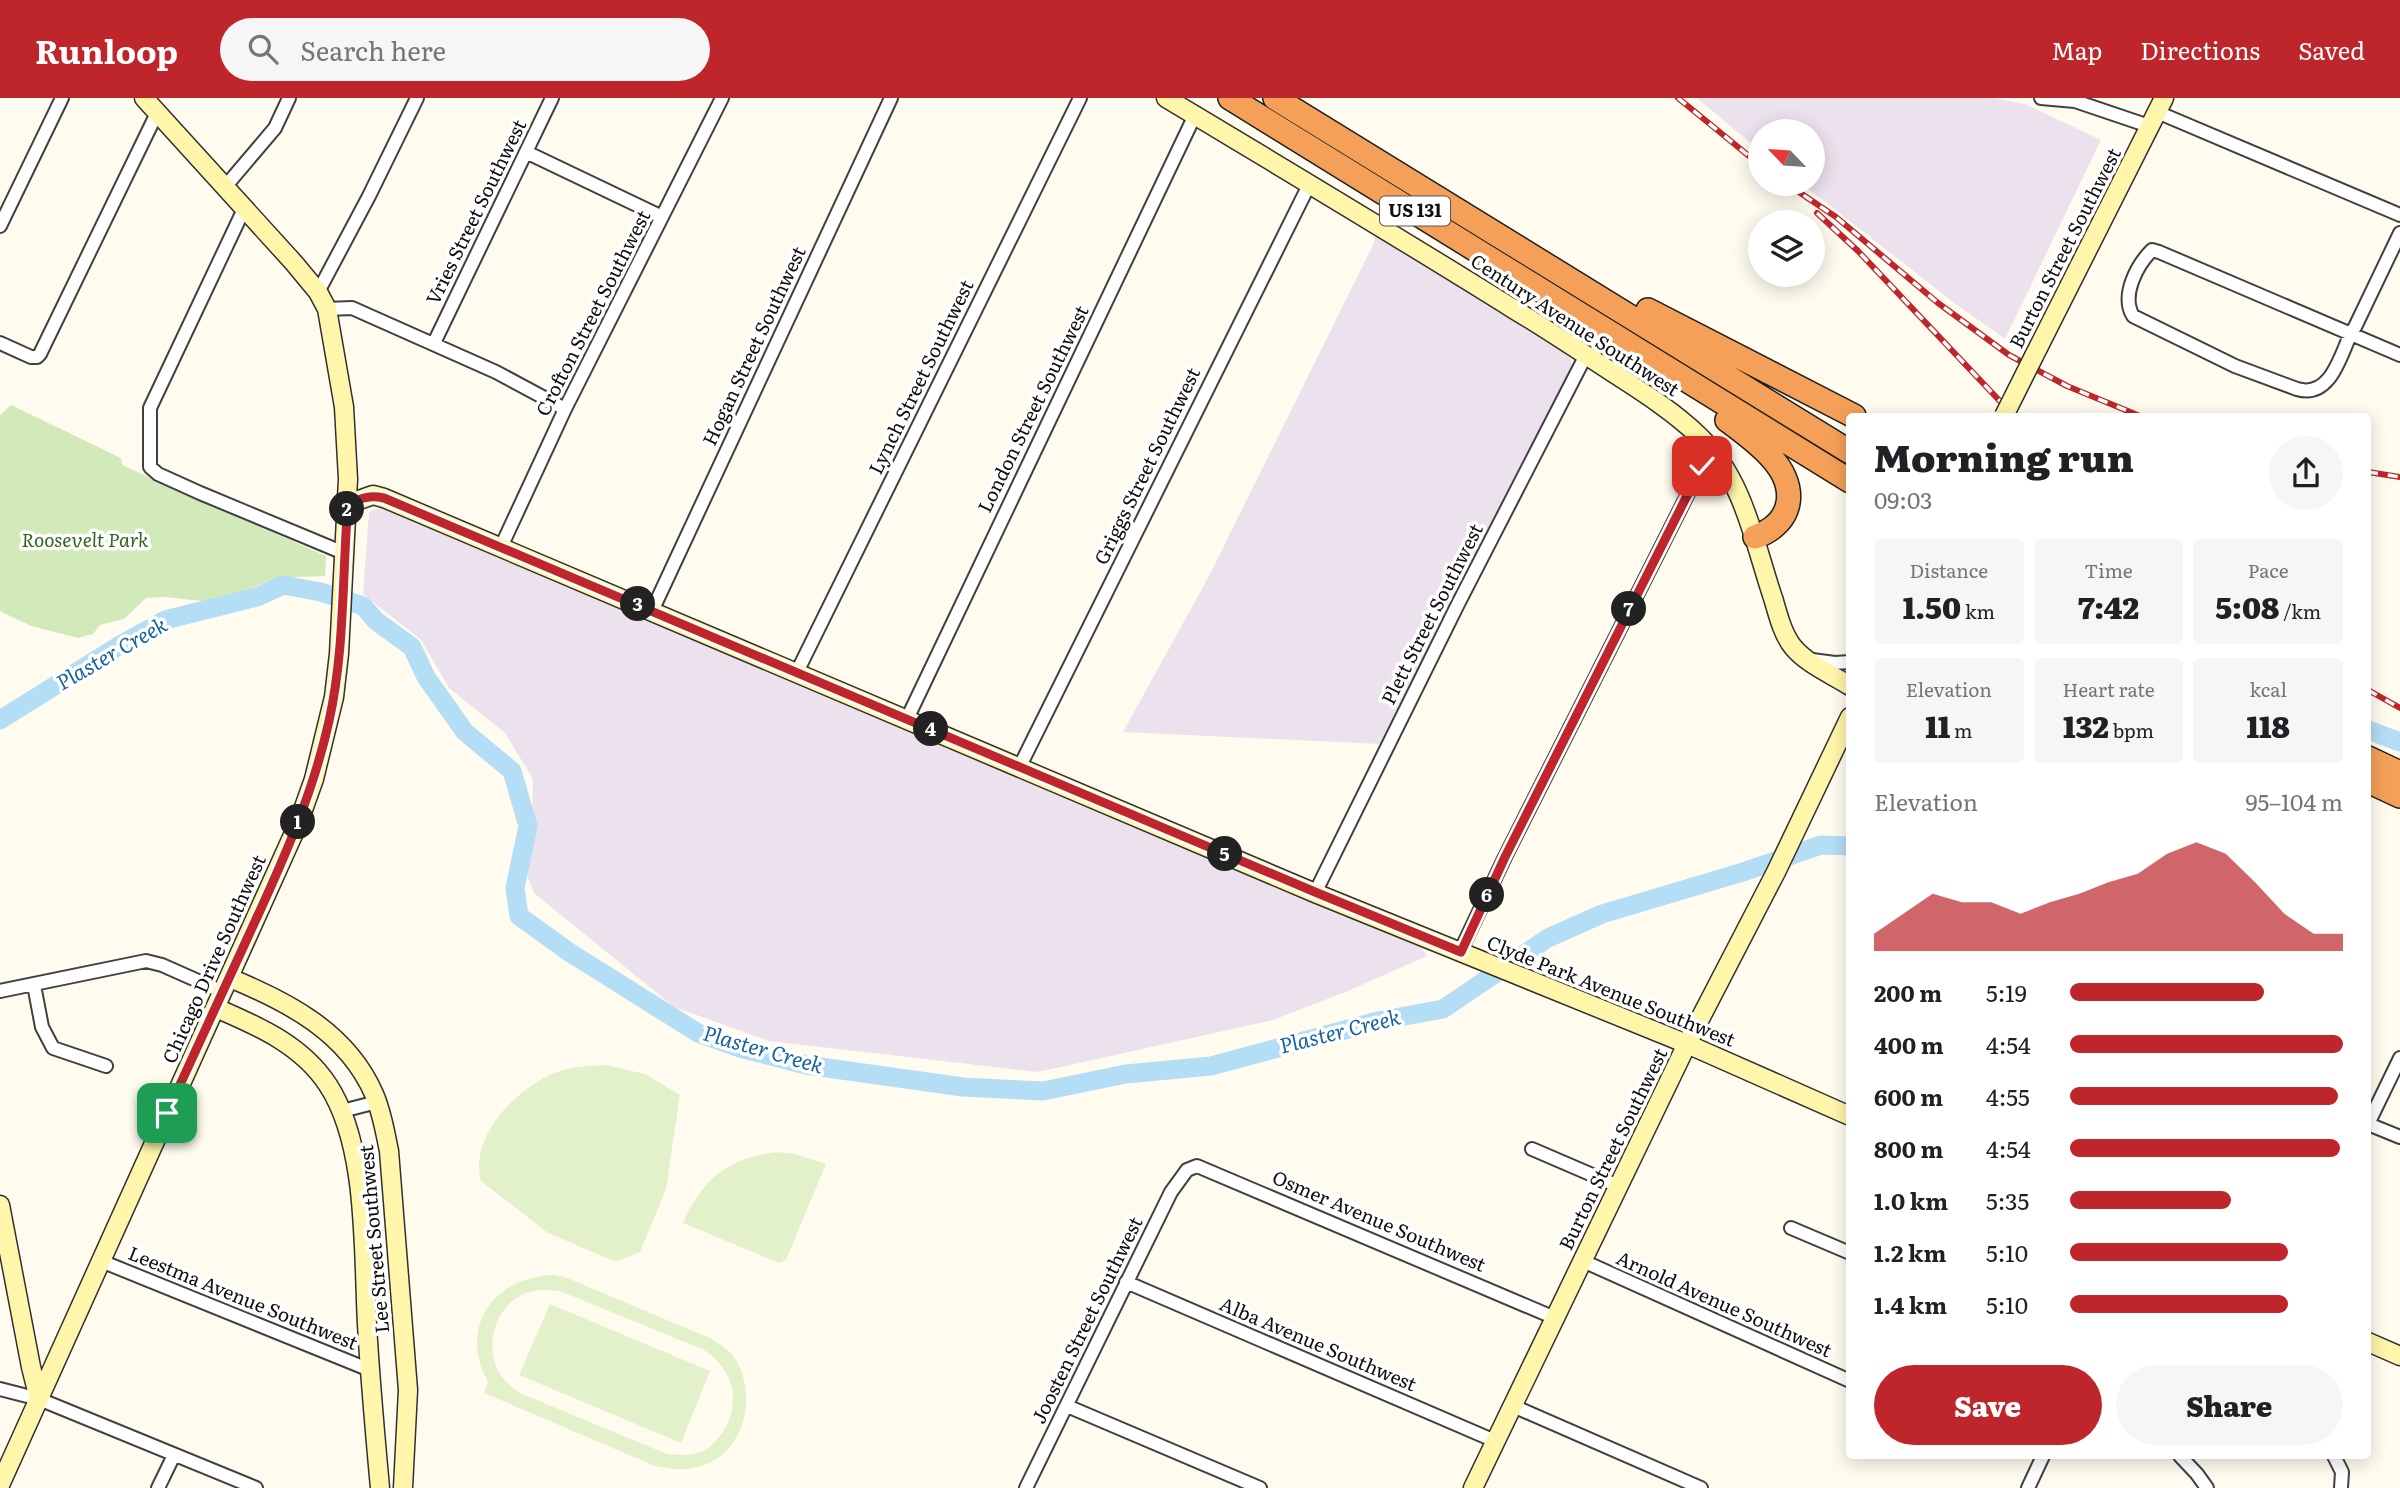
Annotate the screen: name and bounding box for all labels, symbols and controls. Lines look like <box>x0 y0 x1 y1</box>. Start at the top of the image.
search box <box>220 18 710 81</box>
text: Runloop <box>35 25 178 74</box>
icon: search <box>244 30 282 68</box>
text: Search here <box>300 30 446 69</box>
text: Map <box>2051 32 2102 67</box>
text: Directions <box>2140 32 2260 67</box>
text: Saved <box>2298 32 2365 67</box>
street label: Vries Street Southwest <box>418 114 532 309</box>
north arrow <box>1748 119 1825 196</box>
map controls <box>1748 119 1825 287</box>
street label: Burton Street Southwest <box>2001 142 2127 353</box>
road number: US 131 <box>1380 196 1450 226</box>
street label: Crofton Street Southwest <box>528 204 656 420</box>
button: layers <box>1748 210 1825 287</box>
street label: Hogan Street Southwest <box>695 241 812 450</box>
street label: Century Avenue Southwest <box>1466 246 1686 402</box>
street label: Lynch Street Southwest <box>861 274 980 479</box>
street label: London Street Southwest <box>970 300 1095 517</box>
street label: Griggs Street Southwest <box>1086 362 1206 569</box>
text: Morning run <box>1874 427 2134 484</box>
pin <box>1672 436 1732 496</box>
button: share <box>2269 436 2343 510</box>
icon: check <box>1683 447 1721 485</box>
text: 09:03 <box>1874 482 1932 516</box>
pin: 2 <box>330 492 364 526</box>
text: 2 <box>341 494 352 522</box>
street label: Plett Street Southwest <box>1373 518 1489 709</box>
park label: Roosevelt Park <box>22 525 149 553</box>
text: Distance <box>1910 556 1988 584</box>
text: Time <box>2084 556 2133 584</box>
text: Pace <box>2248 556 2289 584</box>
text: 1.50 <box>1903 584 1961 628</box>
text: 7:42 <box>2078 584 2139 628</box>
text: 5:08 <box>2215 584 2279 628</box>
pin: 3 <box>620 587 656 622</box>
text: 3 <box>632 589 643 617</box>
pin: 7 <box>1612 592 1646 626</box>
text: 7 <box>1623 594 1634 622</box>
text: km <box>1961 597 1995 625</box>
text: /km <box>2279 597 2321 625</box>
water label: Plaster Creek <box>49 607 172 696</box>
text: Elevation <box>1906 675 1992 703</box>
text: Heart rate <box>2062 675 2155 703</box>
text: kcal <box>2249 675 2287 703</box>
text: 11 <box>1925 703 1950 747</box>
text: 132 <box>2063 703 2109 747</box>
text: 118 <box>2246 703 2290 747</box>
pin: 4 <box>914 712 948 746</box>
text: 4 <box>925 714 936 742</box>
text: m <box>1950 716 1972 744</box>
text: bpm <box>2109 716 2154 744</box>
text: Elevation <box>1874 784 1978 818</box>
text: 95–104 m <box>2246 784 2343 818</box>
pin: 1 <box>280 804 316 840</box>
text: 1 <box>294 807 301 835</box>
pin: 5 <box>1208 836 1242 872</box>
text: 5 <box>1219 839 1230 867</box>
street label: Chicago Drive Southwest <box>154 849 272 1067</box>
pin: 6 <box>1470 878 1504 912</box>
text: 6 <box>1481 880 1492 908</box>
street label: Clyde Park Avenue Southwest <box>1483 927 1740 1053</box>
text: 200 m <box>1874 975 1942 1009</box>
text: 5:19 <box>1986 975 2027 1009</box>
water label: Plaster Creek <box>1276 999 1404 1060</box>
water label: Plaster Creek <box>700 1016 828 1080</box>
text: 400 m <box>1874 1027 1944 1061</box>
text: 4:54 <box>1986 1027 2031 1061</box>
street label: Burton Street Southwest <box>1551 1042 1673 1254</box>
text: 600 m <box>1874 1079 1943 1113</box>
text: 4:55 <box>1986 1079 2030 1113</box>
pin <box>137 1083 197 1143</box>
icon: arrive <box>148 1094 186 1132</box>
text: 800 m <box>1874 1131 1943 1165</box>
text: 4:54 <box>1986 1131 2031 1165</box>
street label: Lee Street Southwest <box>351 1143 395 1334</box>
street label: Osmer Avenue Southwest <box>1268 1162 1491 1278</box>
text: 1.0 km <box>1874 1183 1948 1217</box>
text: 5:35 <box>1986 1183 2029 1217</box>
street label: Joosten Street Southwest <box>1024 1211 1149 1428</box>
text: 1.2 km <box>1874 1235 1946 1269</box>
text: 5:10 <box>1986 1235 2028 1269</box>
street label: Leestma Avenue Southwest <box>124 1238 363 1356</box>
street label: Arnold Avenue Southwest <box>1612 1243 1837 1363</box>
text: 1.4 km <box>1874 1287 1947 1321</box>
text: 5:10 <box>1986 1287 2028 1321</box>
street label: Alba Avenue Southwest <box>1216 1289 1422 1397</box>
button: Save <box>1874 1365 2102 1445</box>
button: Share <box>2116 1365 2343 1445</box>

